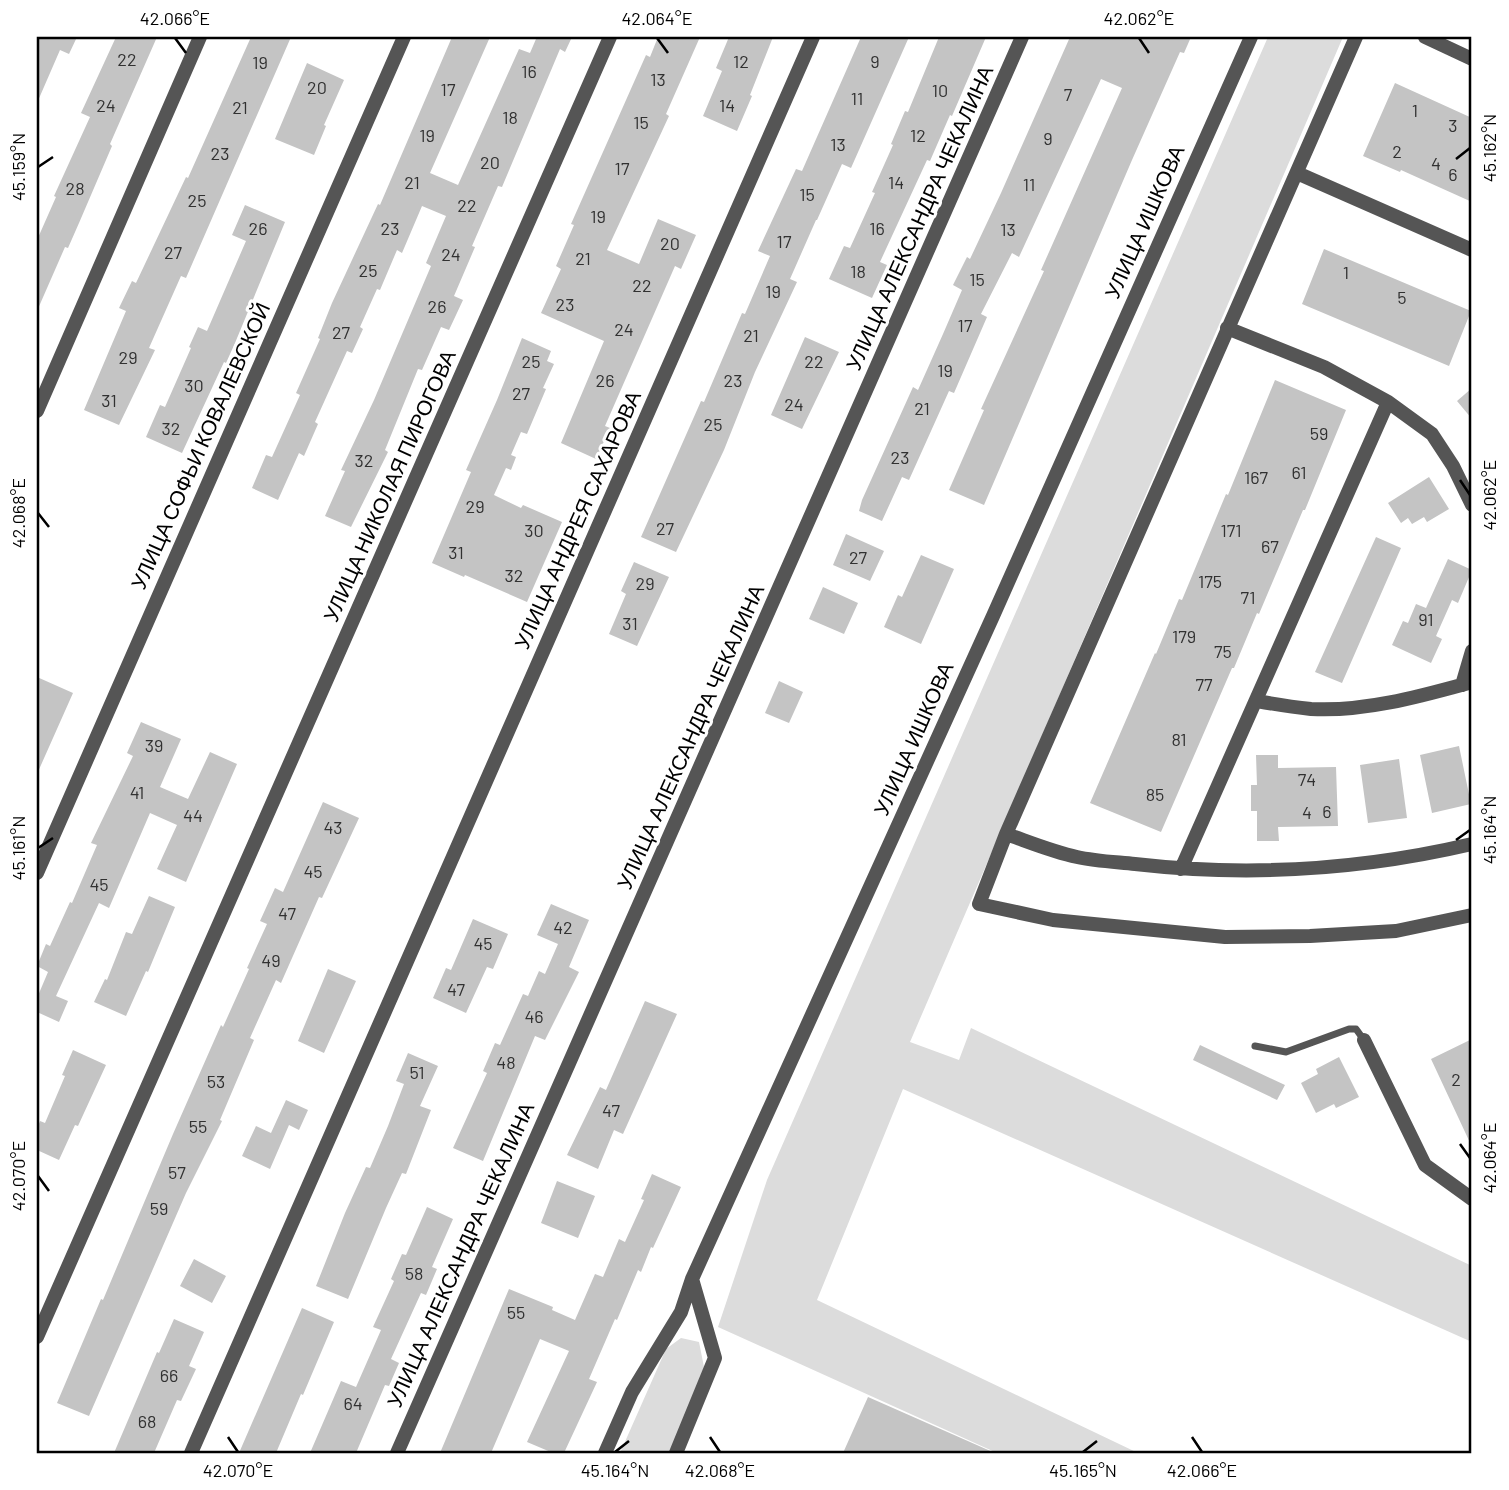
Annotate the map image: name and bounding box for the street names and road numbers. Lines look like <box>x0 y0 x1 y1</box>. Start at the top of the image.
street label: УЛИЦА АЛЕКСАНДРА ЧЕКАЛИНА <box>840 61 997 374</box>
street label: УЛИЦА ИШКОВА <box>1099 141 1189 302</box>
street label: УЛИЦА СОФЬИ КОВАЛЕВСКОЙ <box>125 298 274 593</box>
street label: УЛИЦА НИКОЛАЯ ПИРОГОВА <box>317 346 460 625</box>
street label: УЛИЦА АНДРЕЯ САХАРОВА <box>508 386 645 652</box>
street label: УЛИЦА АЛЕКСАНДРА ЧЕКАЛИНА <box>611 580 768 893</box>
street label: УЛИЦА ИШКОВА <box>868 658 958 819</box>
street label: УЛИЦА АЛЕКСАНДРА ЧЕКАЛИНА <box>381 1098 538 1411</box>

